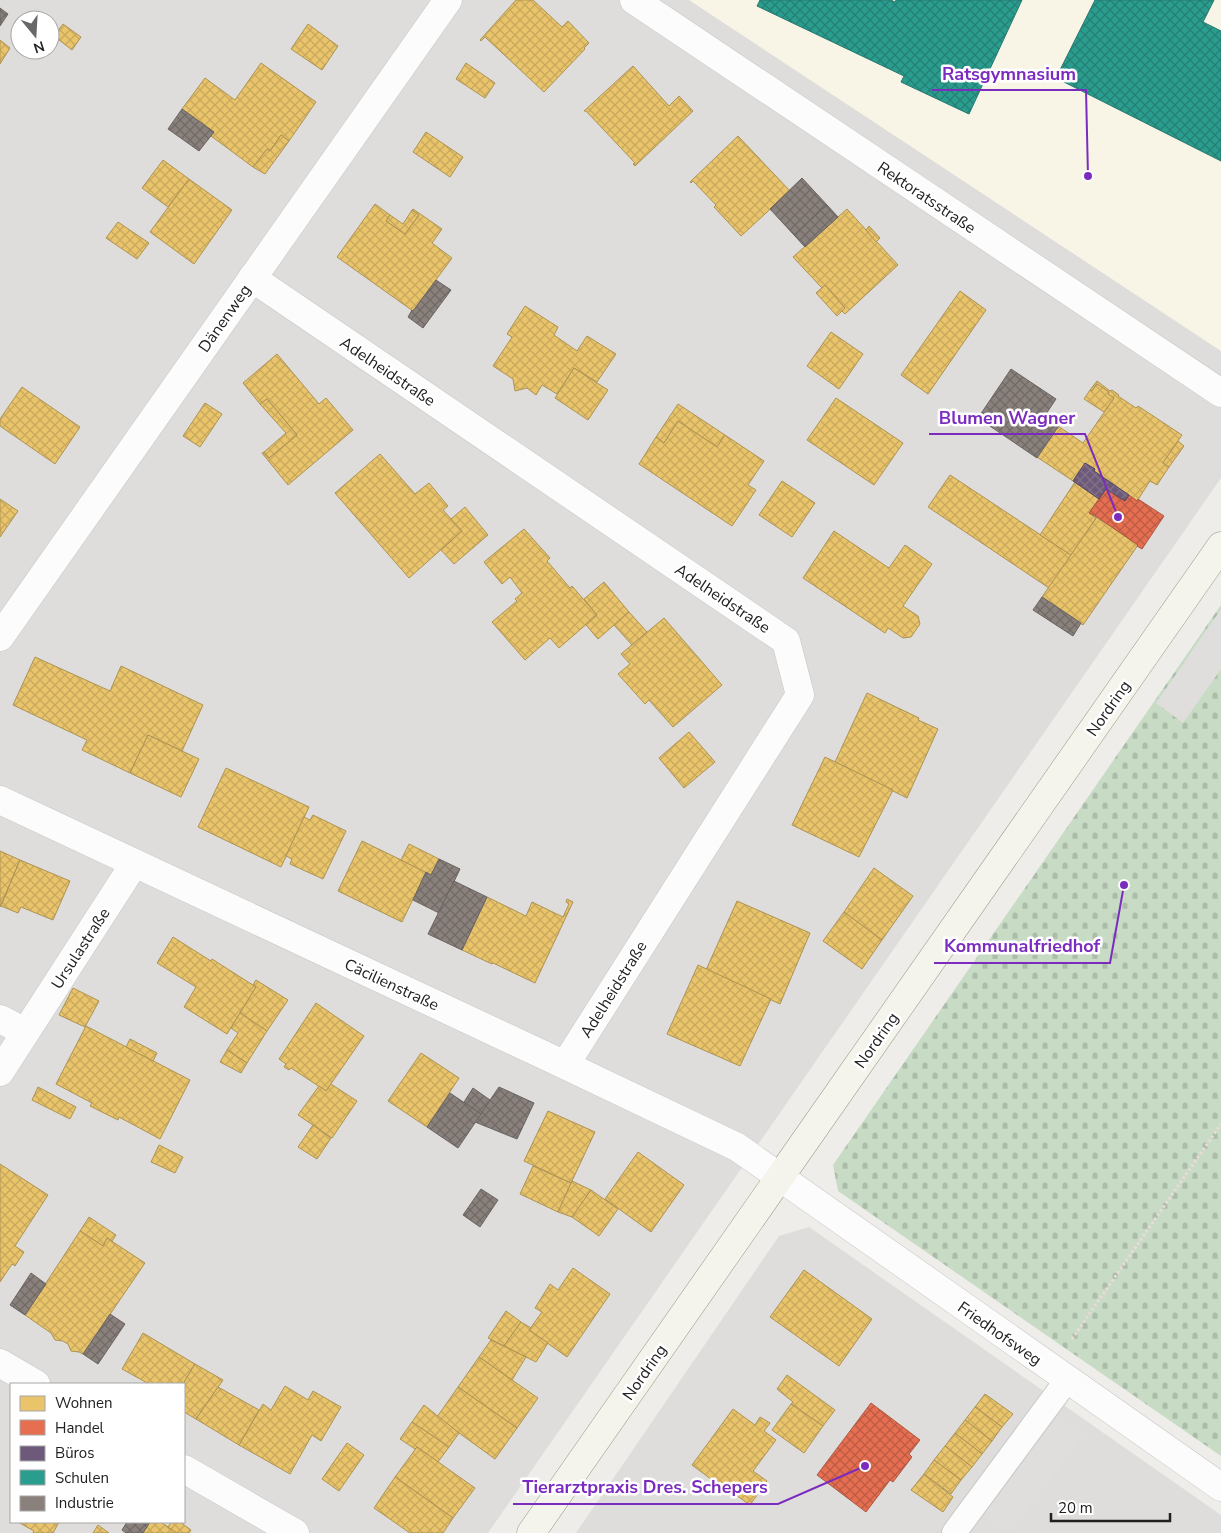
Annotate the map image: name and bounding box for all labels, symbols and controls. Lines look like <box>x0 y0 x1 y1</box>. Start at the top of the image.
north arrow <box>10 10 60 60</box>
text: N <box>31 36 47 58</box>
callout: Ratsgymnasium <box>932 57 1086 90</box>
text: Ratsgymnasium <box>942 62 1076 86</box>
street label: Rektoratsstraße <box>873 157 980 239</box>
street label: Dänenweg <box>193 280 256 357</box>
street label: Adelheidstraße <box>335 332 439 412</box>
callout: Blumen Wagner <box>929 401 1085 434</box>
text: Blumen Wagner <box>939 406 1075 430</box>
street label: Adelheidstraße <box>670 559 774 639</box>
street label: Nordring <box>1082 676 1136 741</box>
street label: Ursulastraße <box>46 904 115 993</box>
callout: Kommunalfriedhof <box>934 930 1110 963</box>
text: Kommunalfriedhof <box>944 934 1101 958</box>
street label: Adelheidstraße <box>575 937 652 1042</box>
street label: Cäcilienstraße <box>341 953 442 1016</box>
street label: Nordring <box>850 1008 904 1073</box>
street label: Friedhofsweg <box>953 1297 1046 1371</box>
street label: Nordring <box>618 1340 672 1405</box>
legend <box>10 1383 185 1523</box>
text: Wohnen <box>55 1393 113 1413</box>
text: Handel <box>55 1418 105 1438</box>
text: Büros <box>55 1443 94 1463</box>
text: Schulen <box>55 1468 109 1488</box>
callout: Tierarztpraxis Dres. Schepers <box>513 1471 778 1504</box>
text: Tierarztpraxis Dres. Schepers <box>522 1475 768 1499</box>
scale bar <box>1051 1490 1170 1522</box>
text: Industrie <box>55 1493 114 1513</box>
text: 20 m <box>1058 1498 1093 1518</box>

